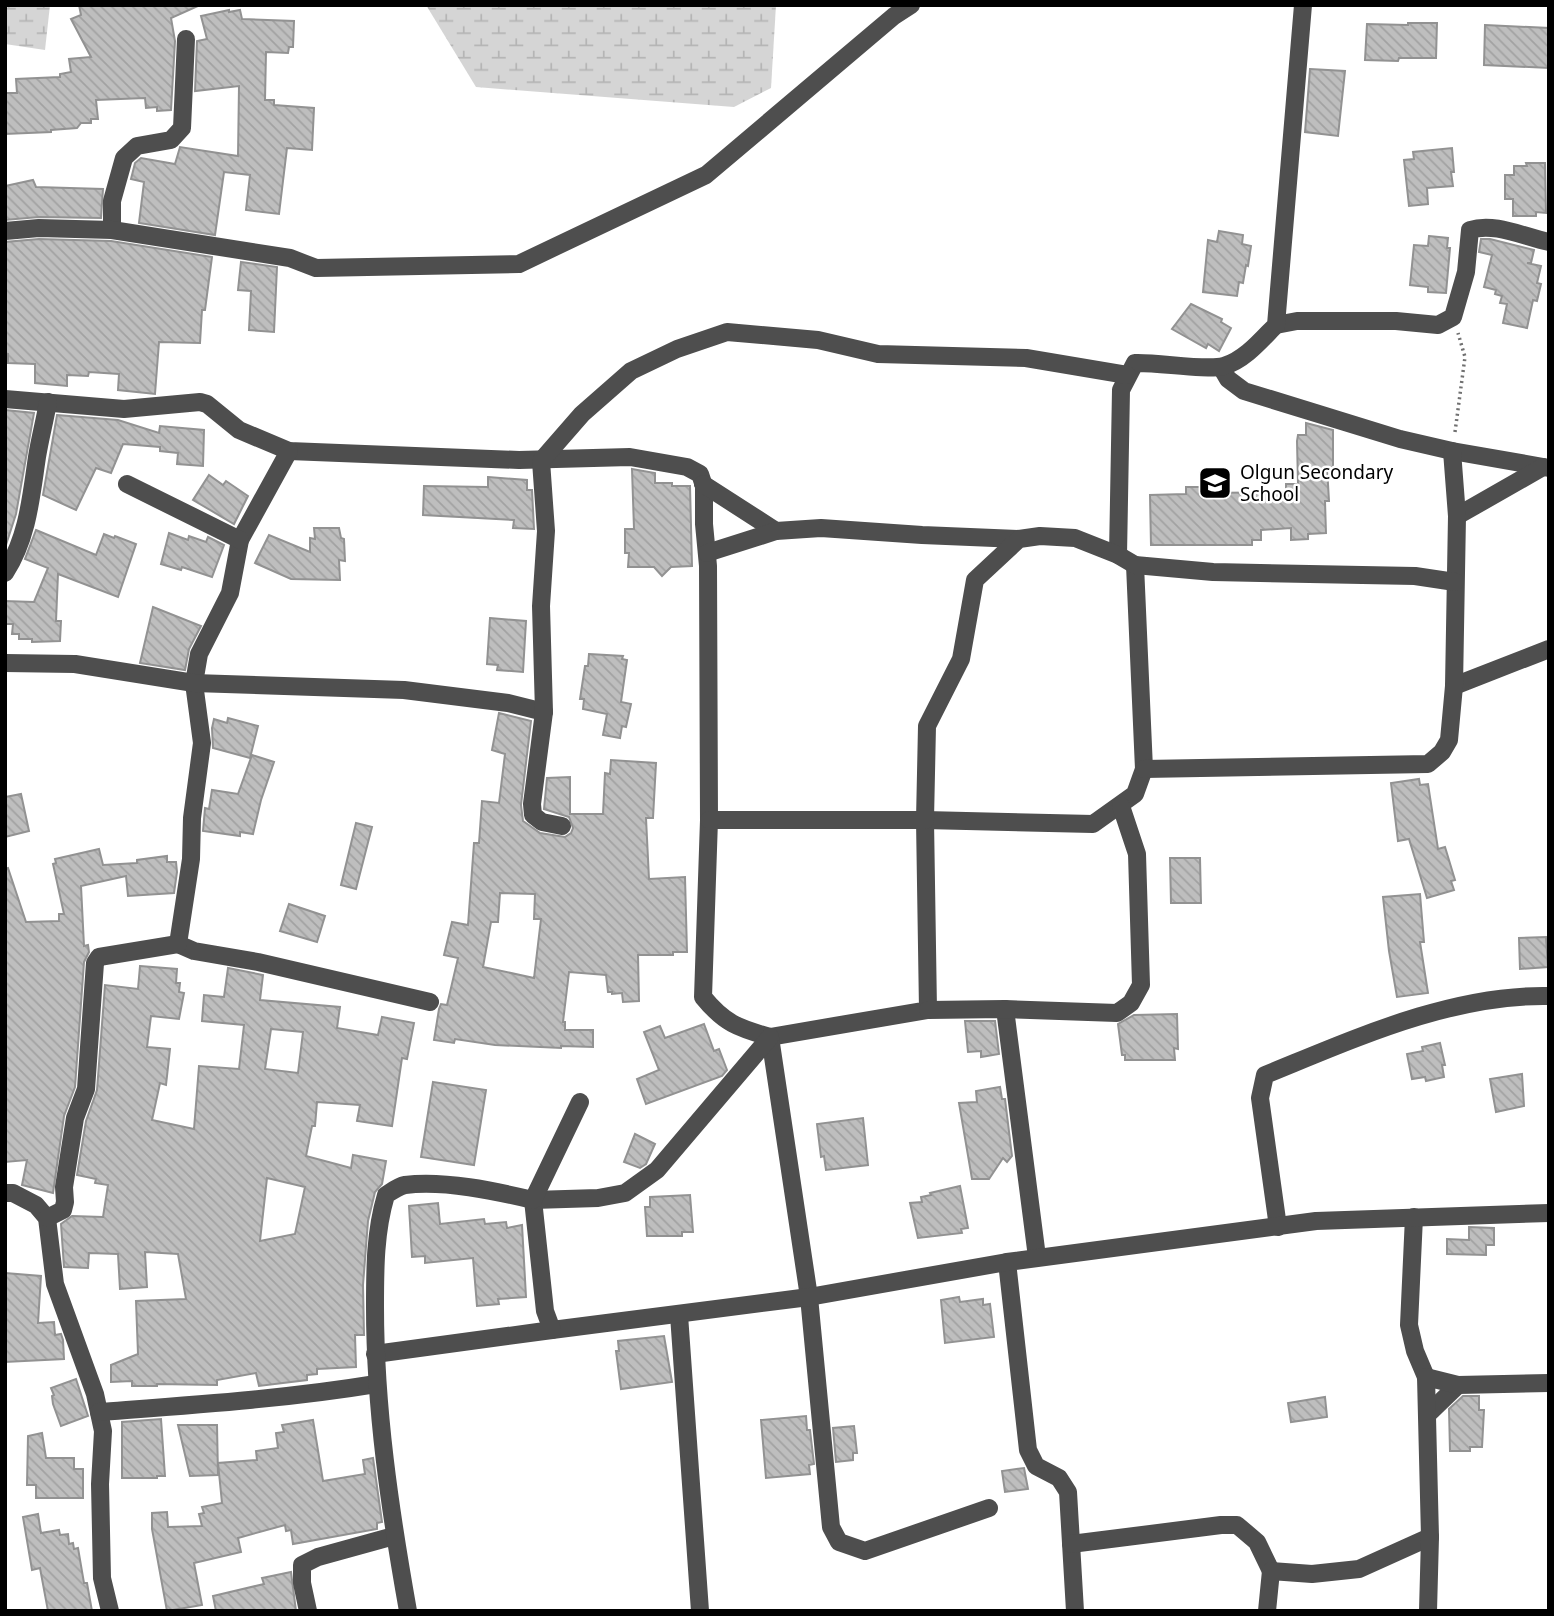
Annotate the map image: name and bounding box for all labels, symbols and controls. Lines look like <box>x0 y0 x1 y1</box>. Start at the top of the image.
place label: Olgun Secondary School <box>1240 459 1394 507</box>
school or university icon: Olgun Secondary School <box>1196 464 1234 502</box>

